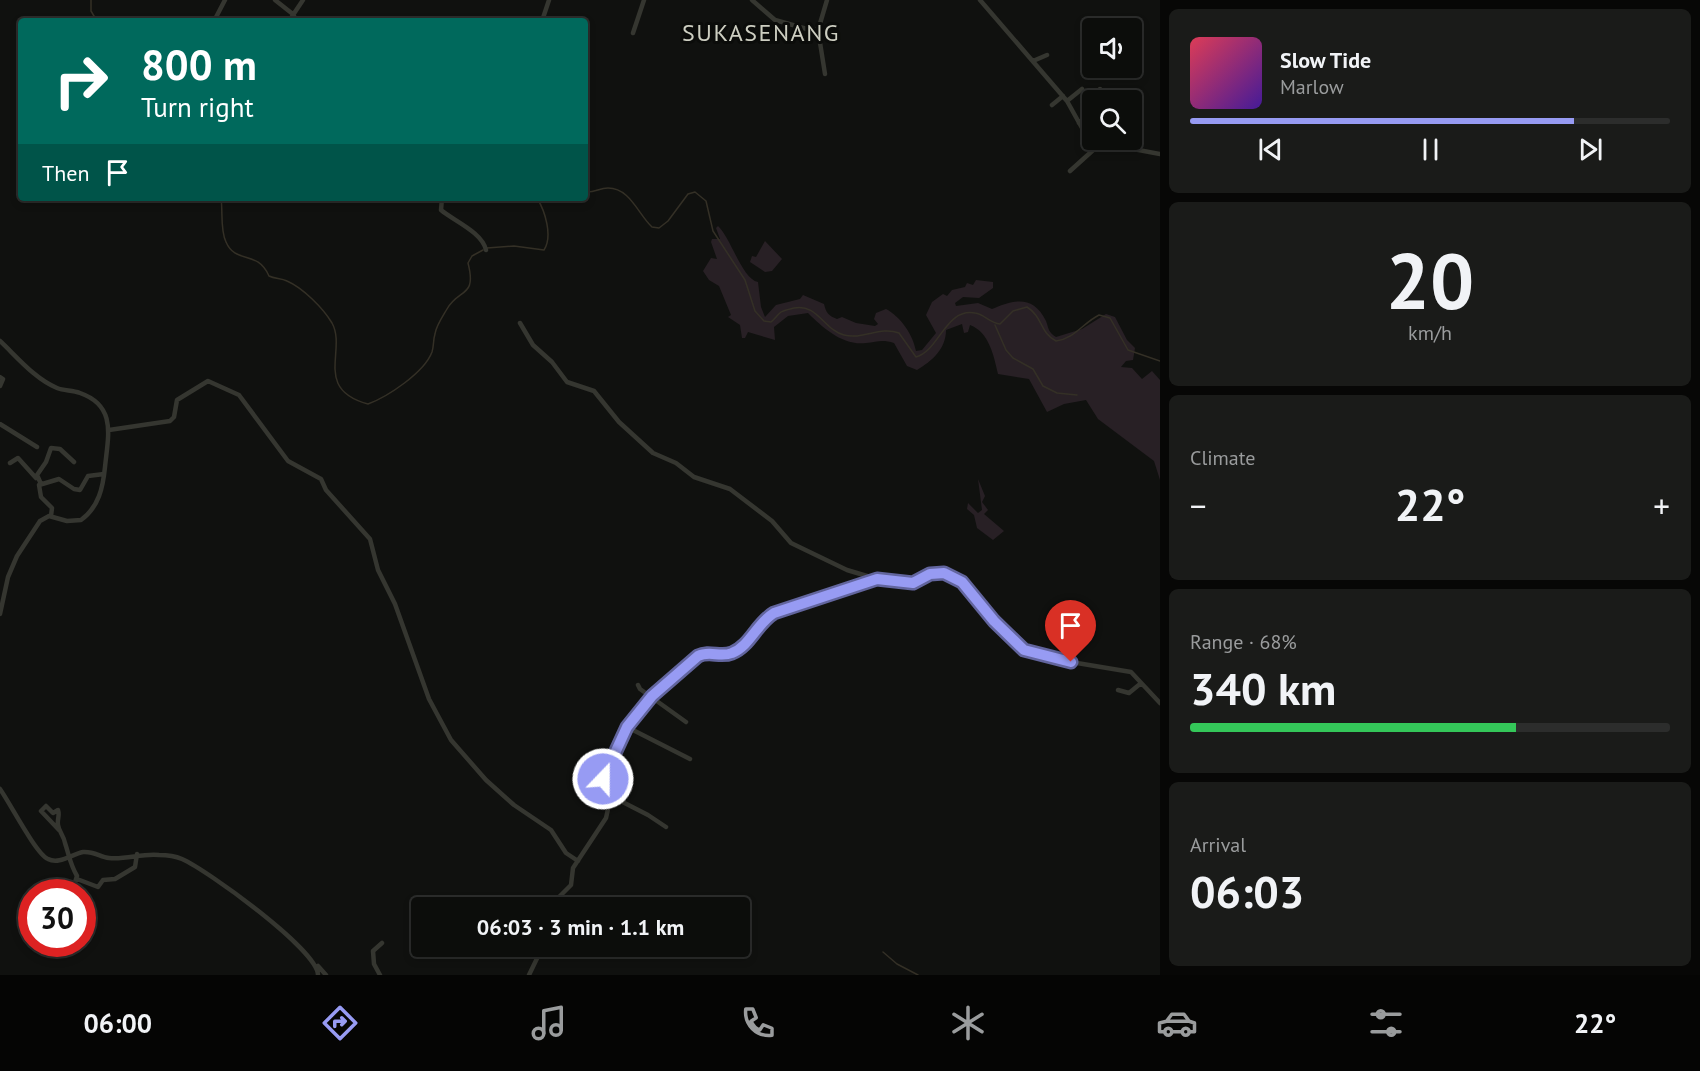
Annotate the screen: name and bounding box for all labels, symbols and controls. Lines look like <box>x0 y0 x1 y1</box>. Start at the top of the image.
district label: SUKASENANG <box>682 17 840 48</box>
map controls <box>1082 18 1142 150</box>
button: sound <box>1082 18 1142 78</box>
text: 800 m <box>141 37 257 92</box>
icon: right <box>42 42 120 120</box>
text: Slow Tide <box>1280 46 1371 74</box>
text: Marlow <box>1280 74 1344 100</box>
text: Turn right <box>141 90 254 124</box>
button: search <box>1082 90 1142 150</box>
icon: previous <box>1254 133 1287 166</box>
icon: pause <box>1414 133 1447 166</box>
icon: next <box>1574 133 1607 166</box>
icon: arrive <box>101 156 134 189</box>
text: Then <box>42 159 89 187</box>
text: 20 <box>1386 230 1474 331</box>
text: km/h <box>1408 320 1452 346</box>
text: Climate <box>1190 445 1256 471</box>
text: 22° <box>1395 475 1465 533</box>
text: − <box>1190 484 1207 527</box>
text: + <box>1653 484 1670 527</box>
pin <box>1045 600 1096 662</box>
icon: arrive <box>1054 609 1087 642</box>
text: Range · 68% <box>1190 629 1297 655</box>
text: 340 km <box>1190 659 1336 717</box>
position arrow <box>571 747 635 811</box>
text: Arrival <box>1190 832 1246 858</box>
text: 06:03 <box>1190 862 1304 920</box>
speed limit sign: 30 <box>18 879 96 957</box>
text: 06:03 · 3 min · 1.1 km <box>477 913 684 941</box>
icon: directions <box>319 1002 361 1044</box>
icon: music <box>528 1002 570 1044</box>
icon: phone <box>737 1002 779 1044</box>
icon: climate <box>947 1002 989 1044</box>
icon: car <box>1156 1002 1198 1044</box>
icon: filters <box>1365 1002 1407 1044</box>
text: 06:00 <box>84 1006 152 1040</box>
text: 22° <box>1574 1006 1616 1040</box>

